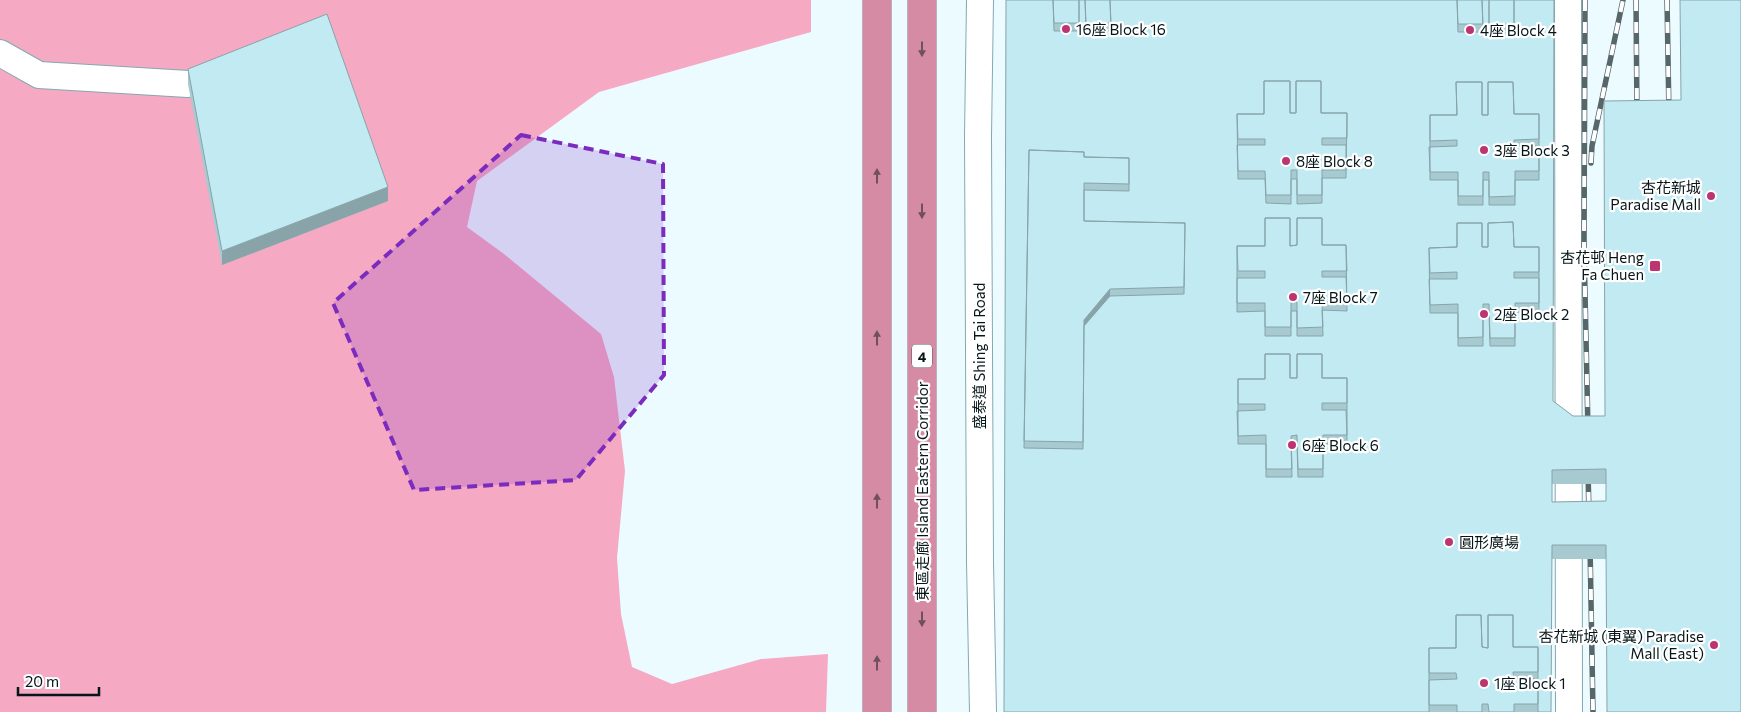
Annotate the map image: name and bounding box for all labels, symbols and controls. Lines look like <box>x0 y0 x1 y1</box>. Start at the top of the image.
place label: 16座 Block 16 <box>1076 20 1166 38</box>
place label: 4座 Block 4 <box>1480 21 1557 39</box>
marker: 16座 Block 16 <box>1060 23 1072 35</box>
marker: 4座 Block 4 <box>1464 24 1476 36</box>
one-way arrow <box>918 41 926 57</box>
place label: 3座 Block 3 <box>1494 141 1570 159</box>
marker: 3座 Block 3 <box>1478 144 1490 156</box>
place label: 8座 Block 8 <box>1296 152 1373 170</box>
marker: 8座 Block 8 <box>1280 155 1292 167</box>
one-way arrow <box>873 168 881 184</box>
place label: 杏花新城 Paradise Mall <box>1610 178 1701 213</box>
marker: 杏花新城 Paradise Mall <box>1705 190 1717 202</box>
one-way arrow <box>918 203 926 219</box>
place label: 杏花邨 Heng Fa Chuen <box>1560 248 1644 283</box>
marker: 杏花邨 Heng Fa Chuen <box>1648 259 1662 273</box>
street label: 盛泰道 Shing Tai Road <box>970 283 988 429</box>
place label: 7座 Block 7 <box>1303 288 1378 306</box>
marker: 7座 Block 7 <box>1287 291 1299 303</box>
place label: 2座 Block 2 <box>1494 305 1569 323</box>
marker: 2座 Block 2 <box>1478 308 1490 320</box>
one-way arrow <box>873 330 881 346</box>
road number: 4 <box>912 344 932 368</box>
street label: 東區走廊 Island Eastern Corridor <box>913 381 931 601</box>
place label: 6座 Block 6 <box>1302 436 1379 454</box>
marker: 6座 Block 6 <box>1286 439 1298 451</box>
one-way arrow <box>873 493 881 509</box>
place label: 圓形廣場 <box>1459 533 1519 551</box>
marker: 圓形廣場 <box>1443 536 1455 548</box>
one-way arrow <box>918 611 926 627</box>
place label: 杏花新城 (東翼) Paradise Mall (East) <box>1539 627 1704 662</box>
marker: 杏花新城 (東翼) Paradise Mall (East) <box>1708 639 1720 651</box>
one-way arrow <box>873 655 881 671</box>
scale bar <box>18 664 99 696</box>
text: 20 m <box>25 672 59 690</box>
place label: 1座 Block 1 <box>1494 674 1566 692</box>
marker: 1座 Block 1 <box>1478 677 1490 689</box>

